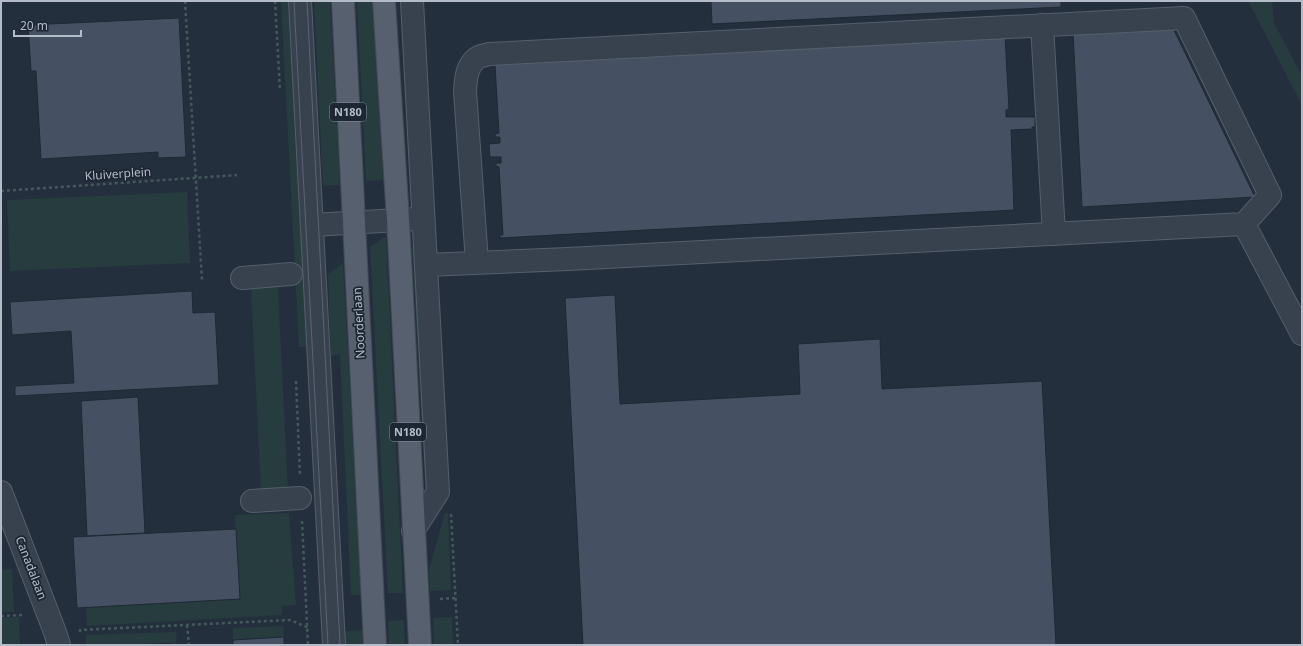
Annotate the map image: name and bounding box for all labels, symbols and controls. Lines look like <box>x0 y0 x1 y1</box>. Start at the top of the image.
scale bar <box>14 12 81 38</box>
text: 20 m <box>20 17 48 34</box>
road number: N180 <box>330 103 366 121</box>
street label: Kluiverplein <box>84 163 152 184</box>
street label: Noorderlaan <box>348 287 369 359</box>
road number: N180 <box>390 423 426 441</box>
street label: Canadalaan <box>12 534 51 602</box>

